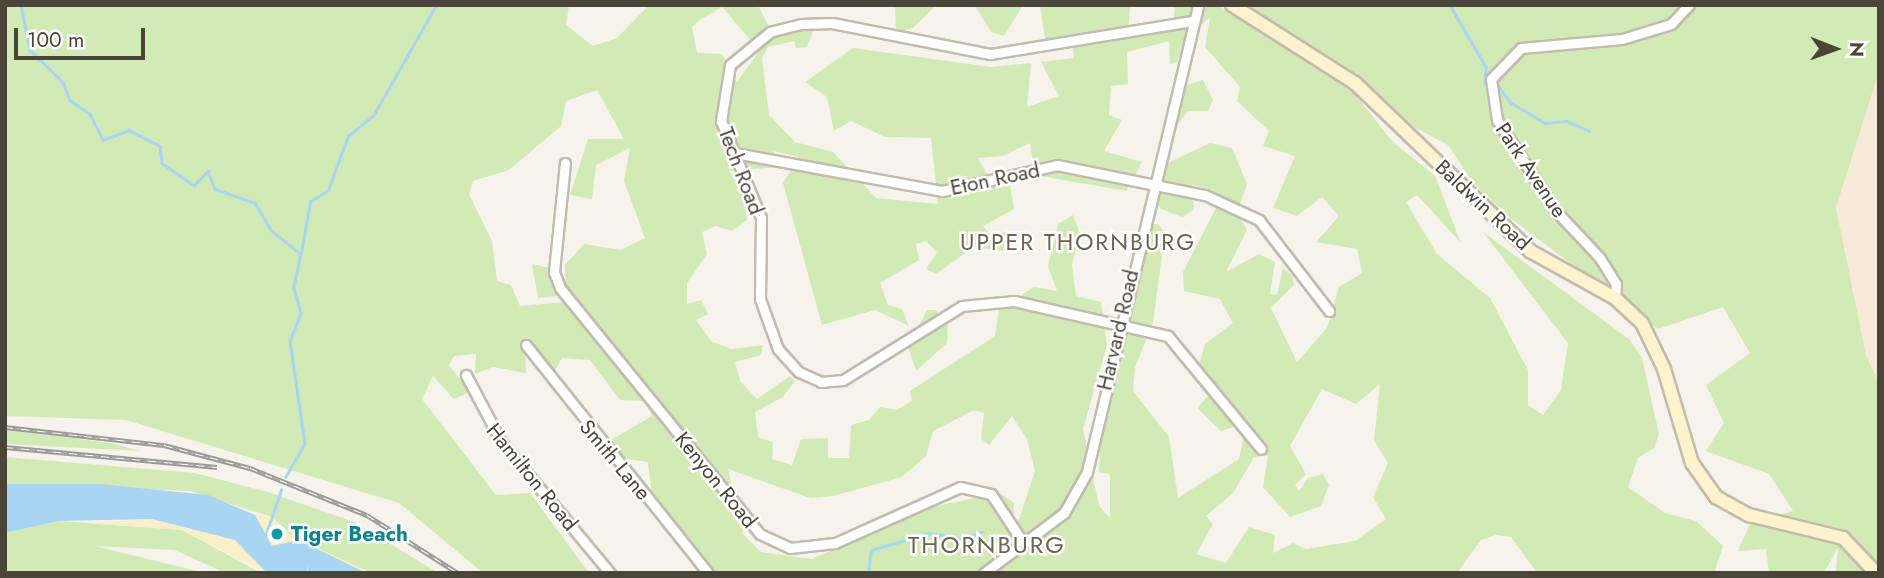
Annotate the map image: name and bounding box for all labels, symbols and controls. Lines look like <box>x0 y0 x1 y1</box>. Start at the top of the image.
scale bar <box>18 14 149 58</box>
north arrow <box>1800 14 1870 84</box>
text: 100 m <box>27 25 84 55</box>
text: N <box>1843 42 1870 57</box>
street label: Park Avenue <box>1490 118 1572 222</box>
street label: Tech Road <box>713 124 769 218</box>
street label: Baldwin Road <box>1430 155 1536 255</box>
street label: Eton Road <box>948 157 1042 201</box>
district label: UPPER THORNBURG <box>962 228 1194 256</box>
street label: Harvard Road <box>1092 267 1144 393</box>
street label: Smith Lane <box>574 415 656 505</box>
street label: Hamilton Road <box>481 418 583 536</box>
street label: Kenyon Road <box>670 427 762 533</box>
place label: Tiger Beach <box>291 521 408 547</box>
marker: Tiger Beach <box>269 526 285 542</box>
district label: THORNBURG <box>909 531 1065 559</box>

